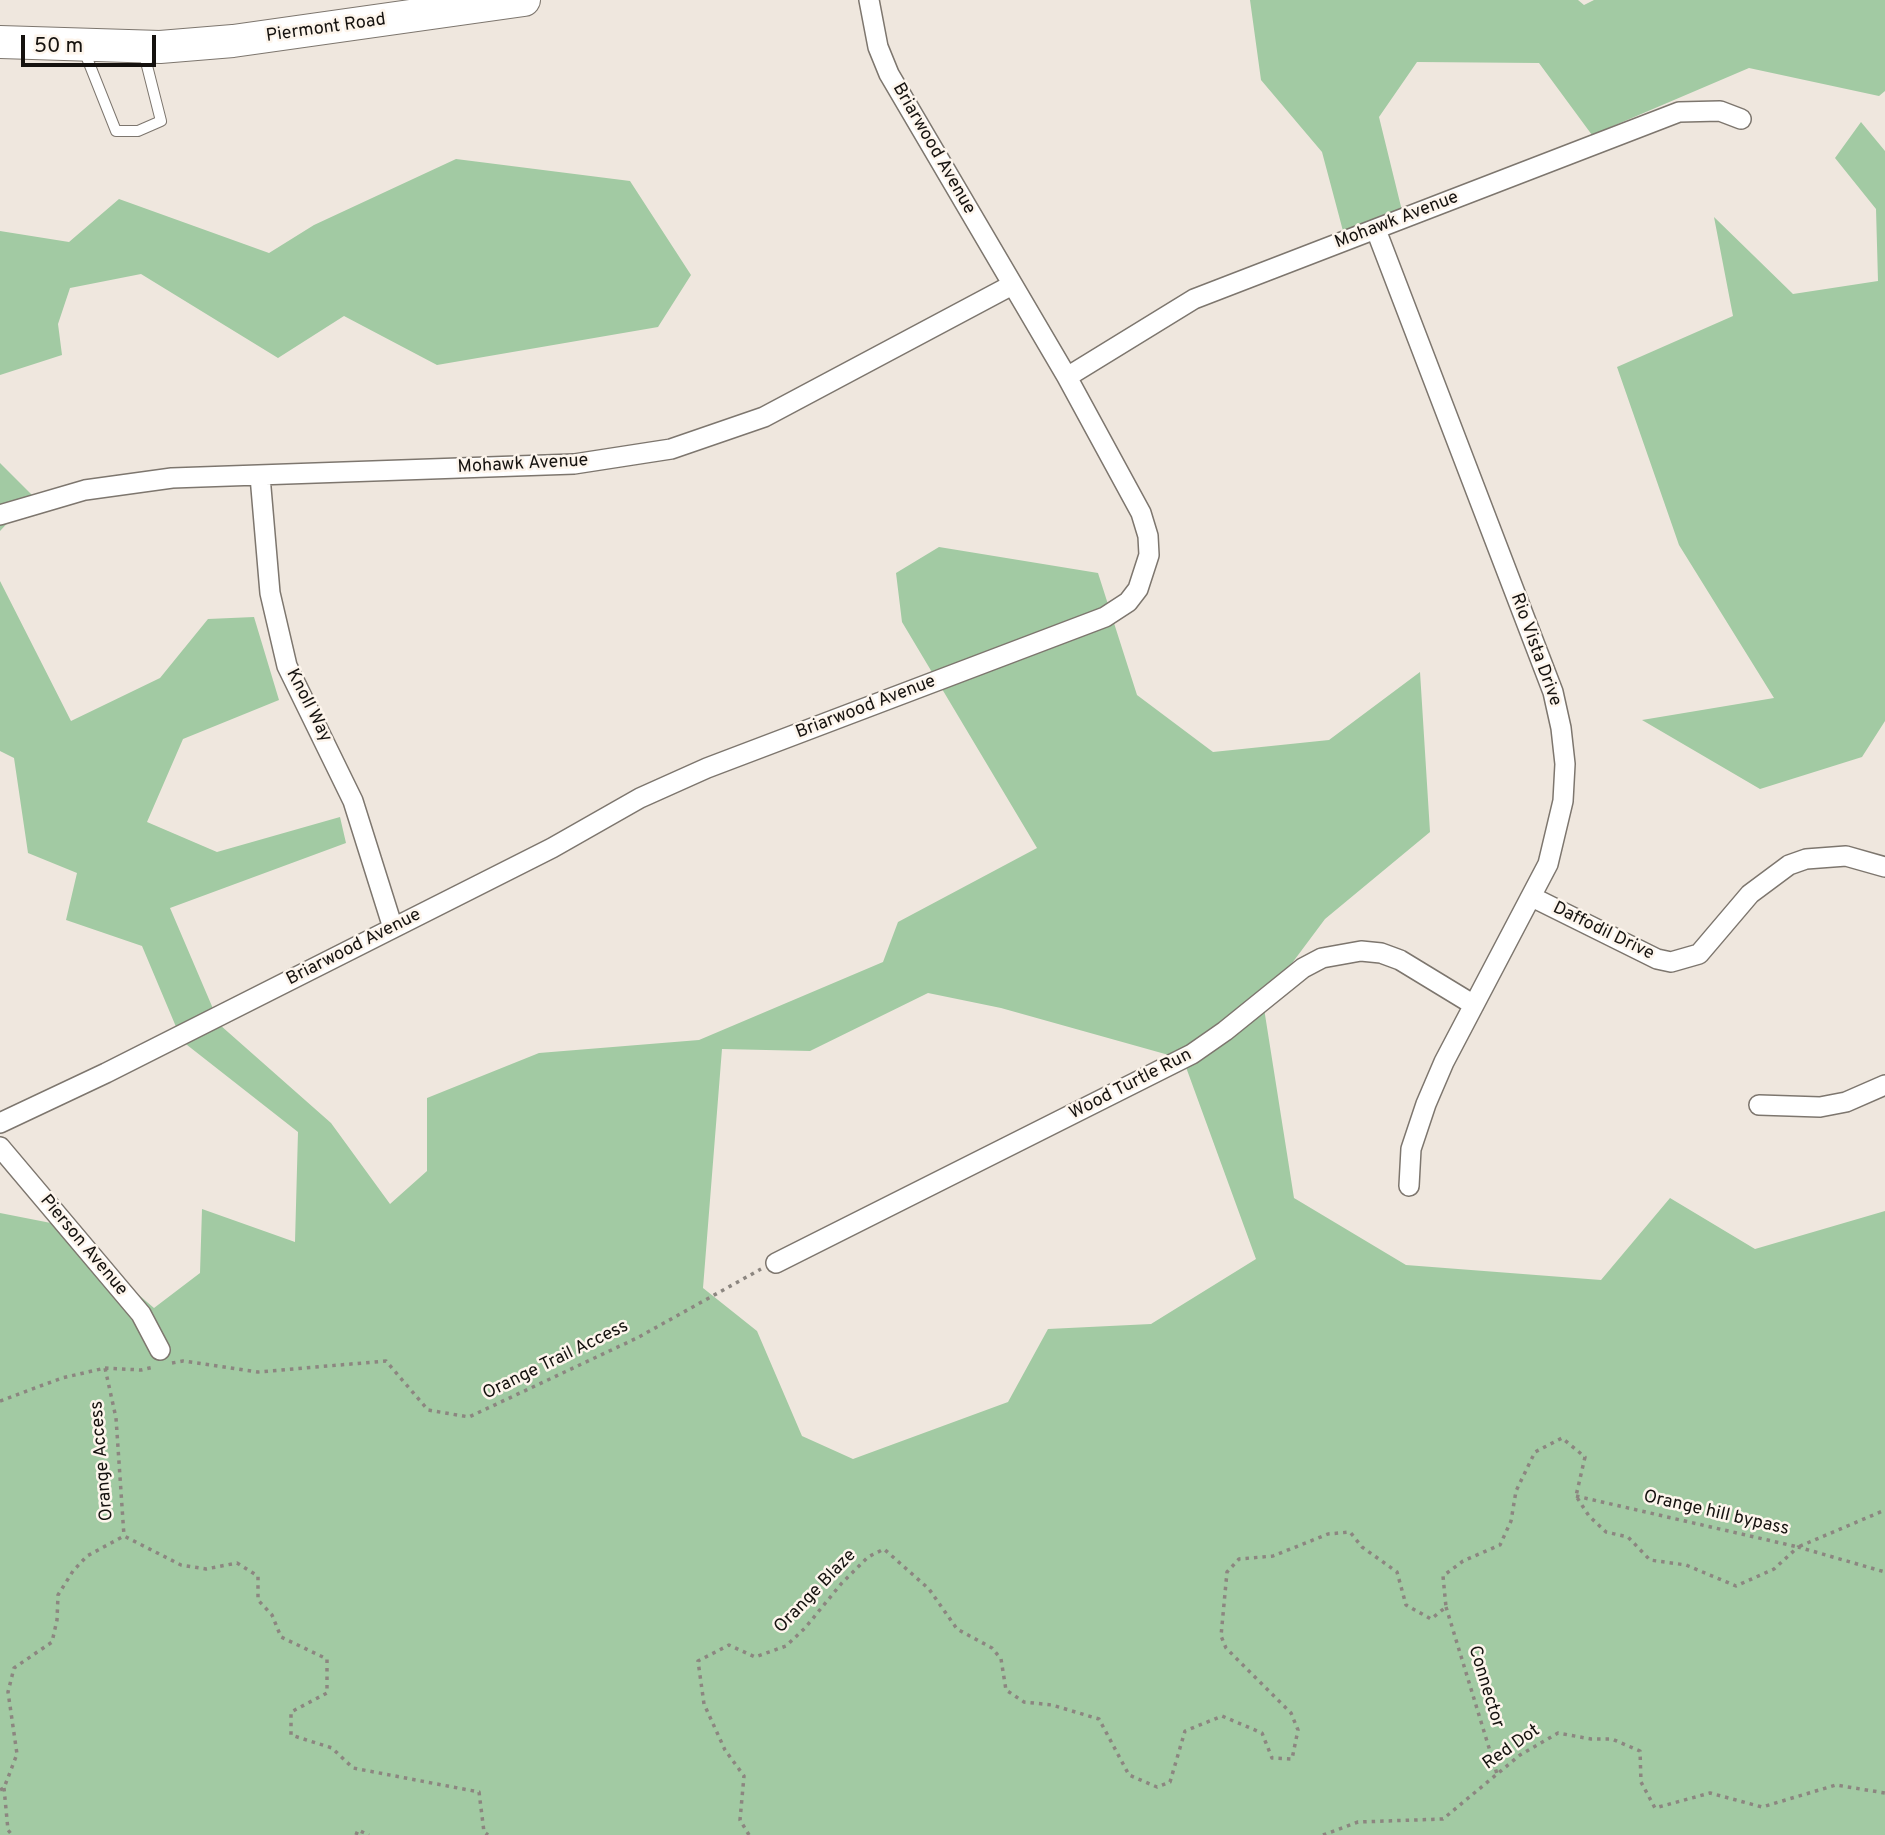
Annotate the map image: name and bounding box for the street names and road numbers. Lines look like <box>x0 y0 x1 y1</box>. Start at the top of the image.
street label: Piermont Road <box>265 10 387 48</box>
street label: Briarwood Avenue <box>887 80 979 218</box>
street label: Mohawk Avenue <box>1332 187 1462 255</box>
street label: Mohawk Avenue <box>457 451 589 479</box>
street label: Rio Vista Drive <box>1505 591 1565 709</box>
street label: Knoll Way <box>280 666 336 746</box>
street label: Briarwood Avenue <box>793 671 939 745</box>
street label: Daffodil Drive <box>1549 898 1657 966</box>
street label: Briarwood Avenue <box>283 905 425 991</box>
street label: Wood Turtle Run <box>1066 1045 1196 1125</box>
street label: Pierson Avenue <box>34 1191 132 1301</box>
street label: Orange Trail Access <box>480 1316 632 1406</box>
street label: Orange Access <box>87 1400 119 1522</box>
street label: Orange hill bypass <box>1641 1487 1791 1541</box>
street label: Orange Blaze <box>771 1545 861 1639</box>
street label: Connector <box>1462 1643 1508 1731</box>
street label: Red Dot <box>1479 1721 1545 1775</box>

